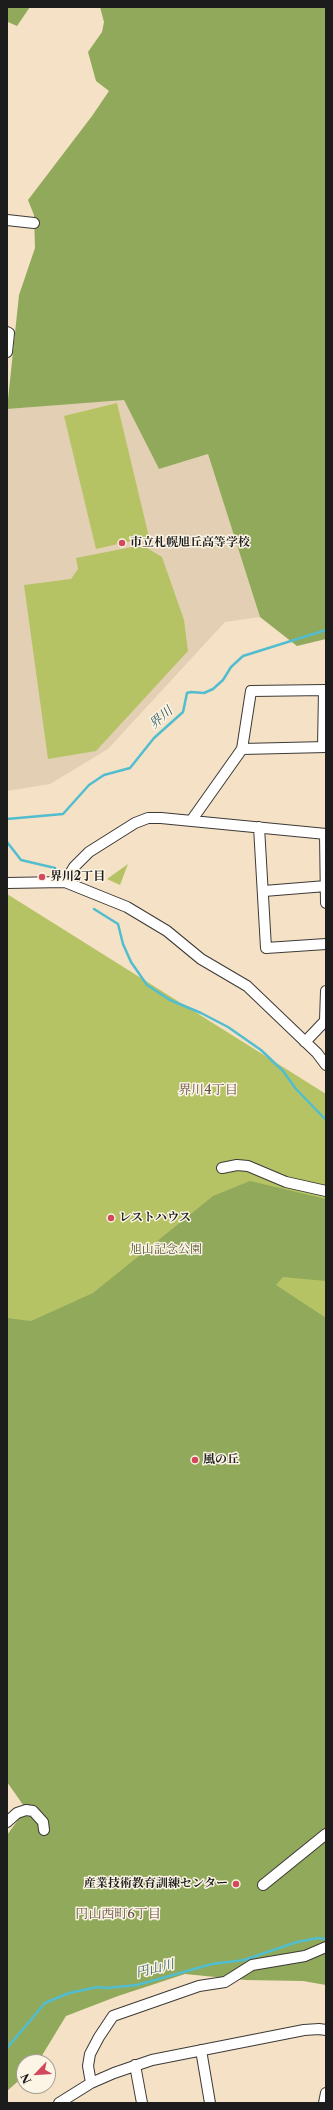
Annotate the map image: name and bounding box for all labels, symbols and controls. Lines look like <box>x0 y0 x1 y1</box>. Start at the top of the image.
place label: 市立札幌旭丘高等学校 <box>130 536 250 550</box>
marker: 市立札幌旭丘高等学校 <box>117 538 127 548</box>
water label: 界川 <box>146 704 176 732</box>
place label: 界川2丁目 <box>50 870 105 884</box>
marker: 界川2丁目 <box>37 872 47 882</box>
district label: 界川4丁目 <box>178 1082 238 1098</box>
place label: レストハウス <box>119 1211 191 1225</box>
marker: レストハウス <box>106 1213 116 1223</box>
park label: 旭山記念公園 <box>130 1243 202 1257</box>
place label: 風の丘 <box>203 1453 239 1467</box>
marker: 風の丘 <box>190 1455 200 1465</box>
place label: 産業技術教育訓練センター <box>84 1877 228 1891</box>
marker: 産業技術教育訓練センター <box>231 1879 241 1889</box>
district label: 円山西町6丁目 <box>75 1906 161 1922</box>
water label: 円山川 <box>134 1957 176 1981</box>
north arrow <box>16 2054 56 2094</box>
text: N <box>18 2071 34 2086</box>

